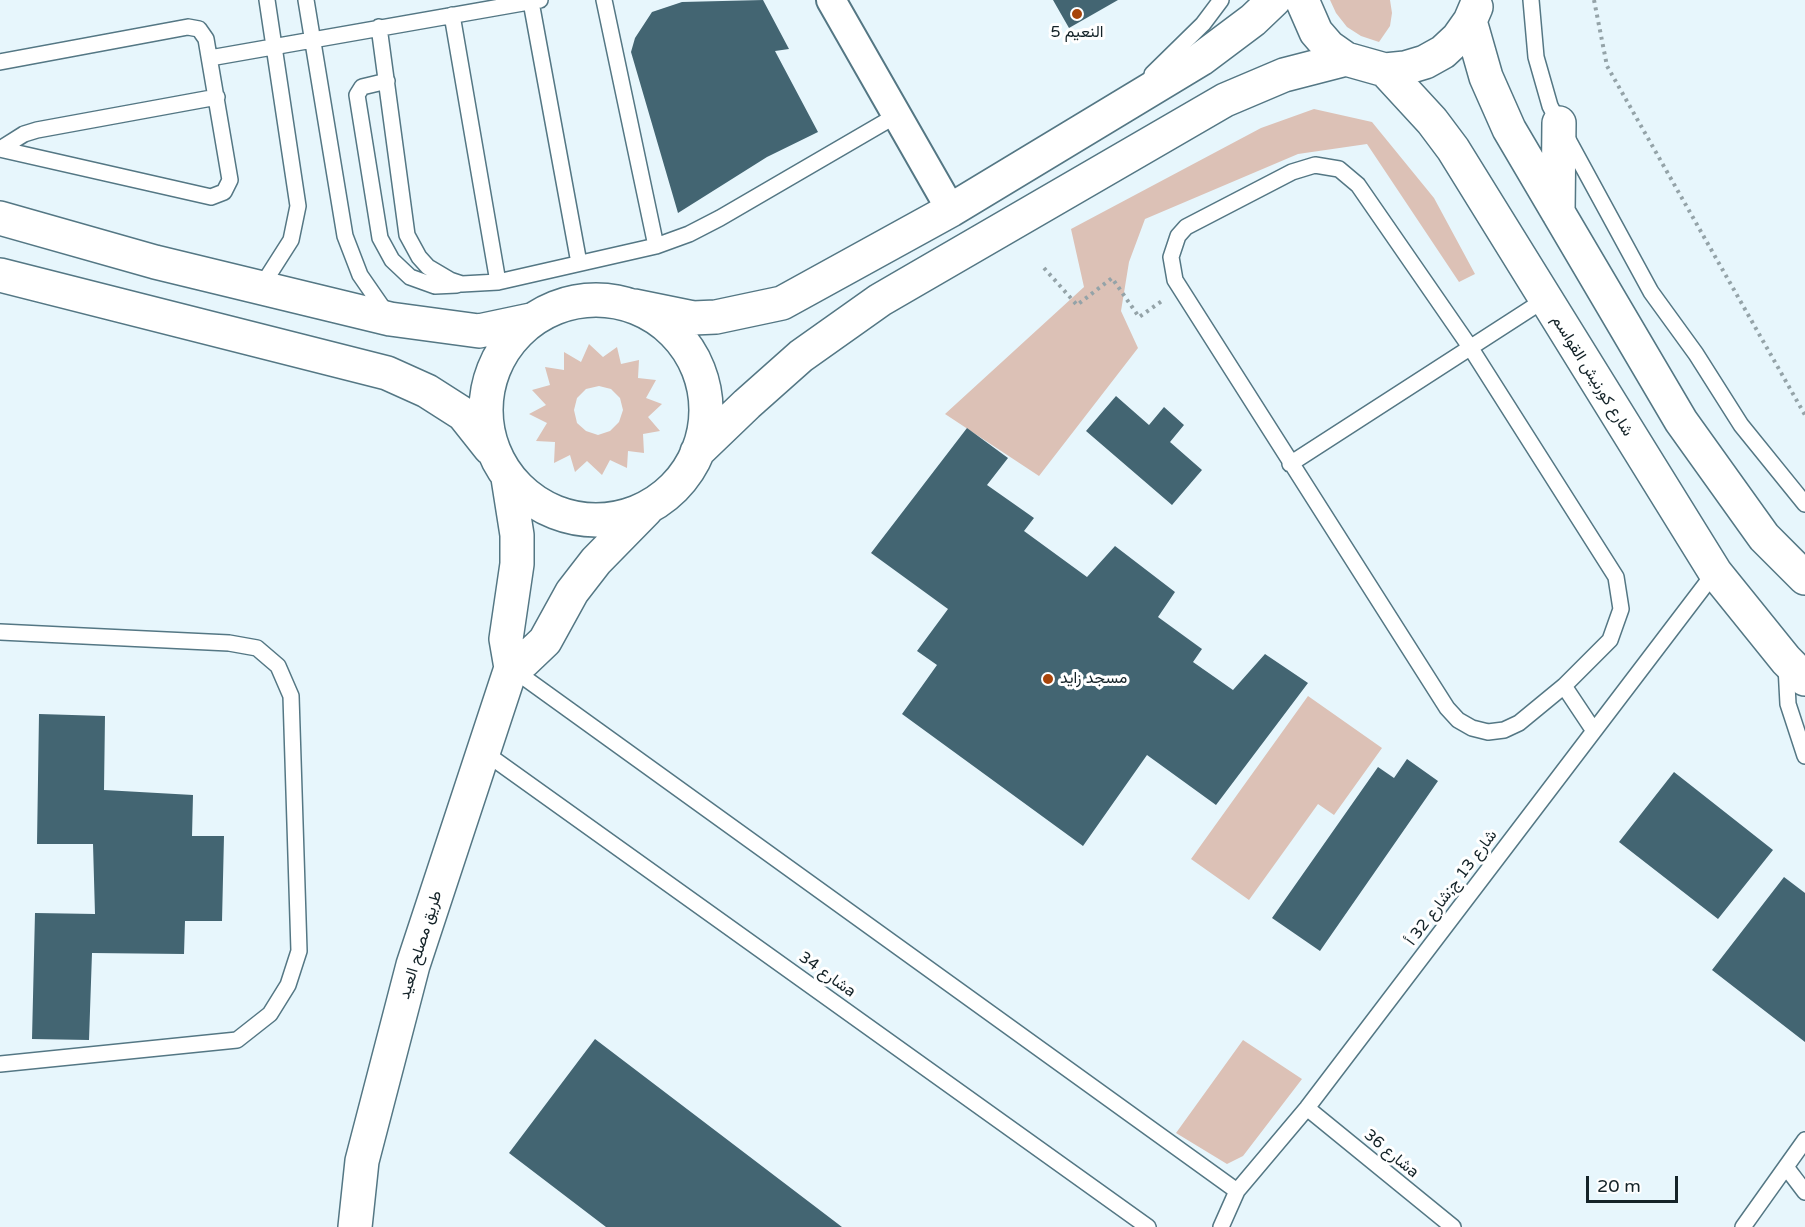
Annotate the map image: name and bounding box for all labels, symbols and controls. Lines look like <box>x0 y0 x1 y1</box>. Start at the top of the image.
marker: النعيم 5 <box>1070 7 1084 21</box>
place label: النعيم 5 <box>1050 23 1104 43</box>
street label: شارع كورنيش القواسم <box>1547 312 1637 440</box>
place label: مسجد زايد <box>1060 669 1127 689</box>
marker: مسجد زايد <box>1041 672 1055 686</box>
street label: شارع 13 ج;شارع 32 أ <box>1402 826 1502 950</box>
street label: طريق مصلح العيد <box>395 888 447 1002</box>
street label: شارع 34a <box>795 948 859 1002</box>
street label: شارع 36a <box>1360 1126 1422 1182</box>
scale bar <box>1589 1164 1680 1202</box>
text: 20 m <box>1597 1175 1641 1197</box>

